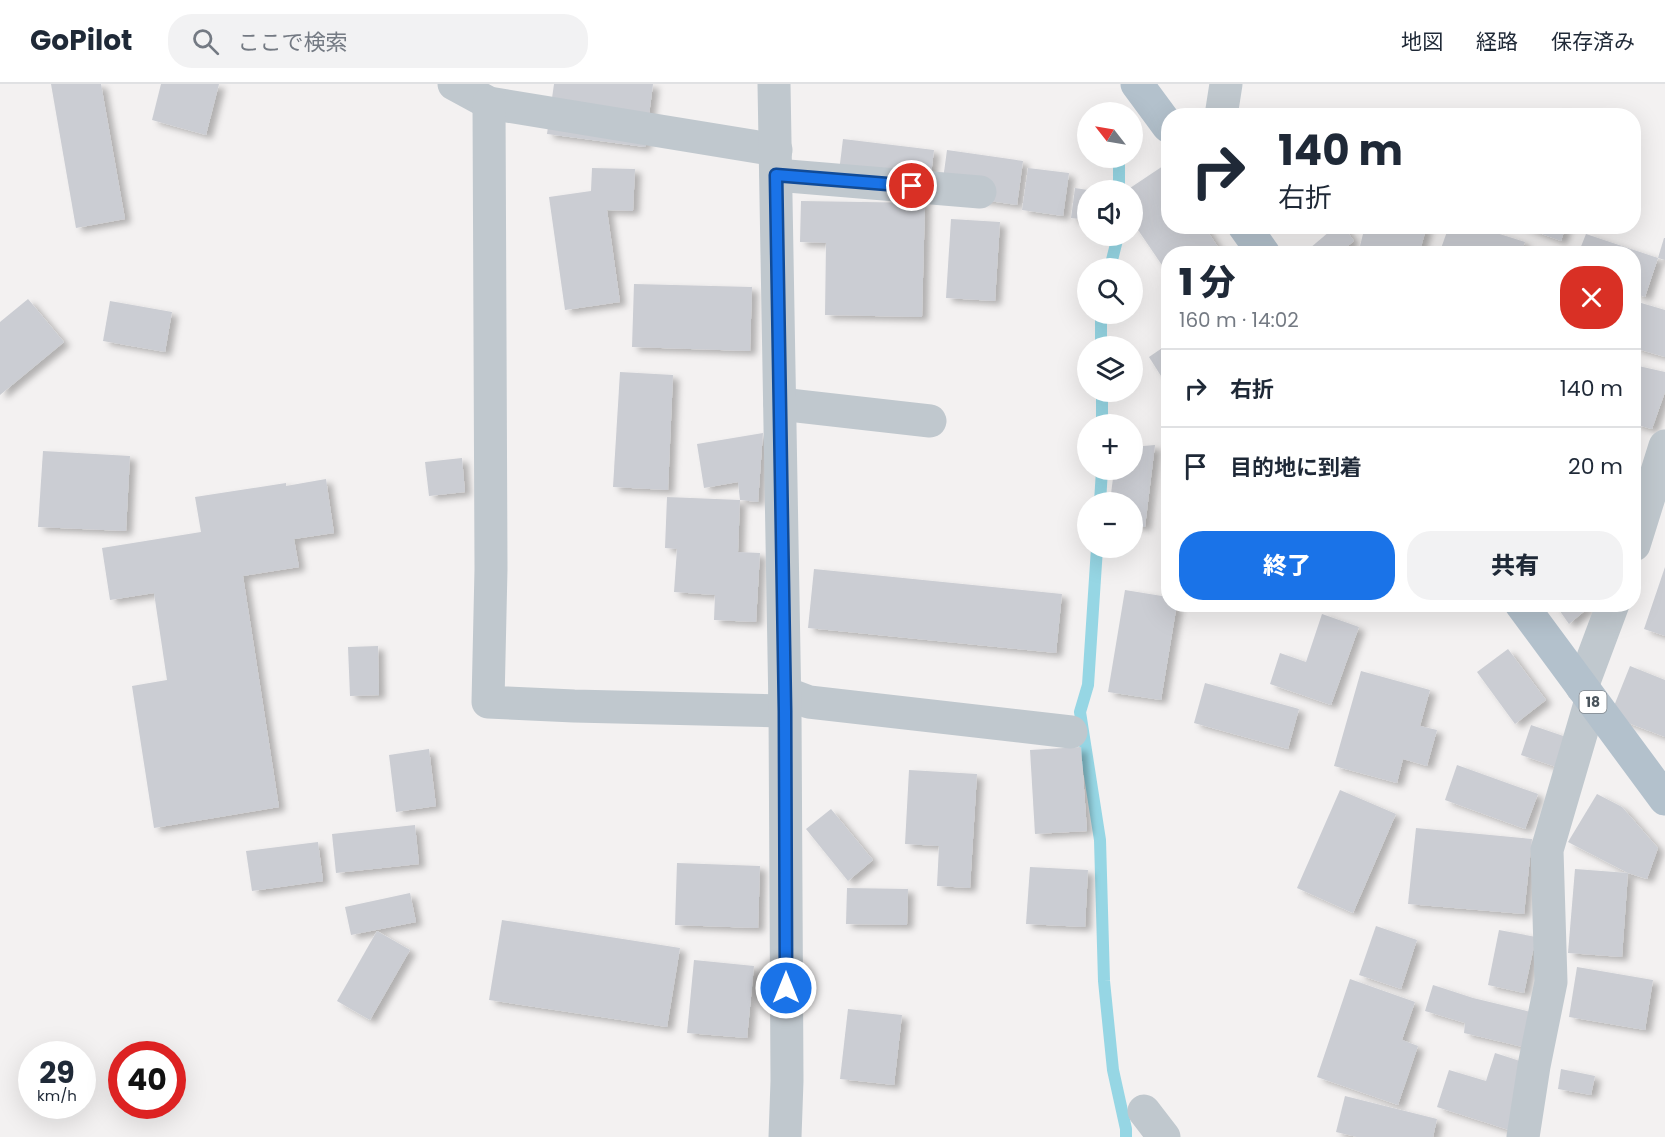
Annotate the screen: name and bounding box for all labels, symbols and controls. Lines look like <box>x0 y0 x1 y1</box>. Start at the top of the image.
search box <box>168 14 588 68</box>
text: GoPilot <box>30 21 132 60</box>
icon: search <box>189 25 222 58</box>
text: ここで検索 <box>237 27 347 58</box>
text: 地図 <box>1401 27 1443 56</box>
text: 経路 <box>1476 27 1518 56</box>
text: 保存済み <box>1551 27 1635 56</box>
north arrow <box>1077 102 1143 168</box>
map controls <box>1077 102 1143 558</box>
text: 140 m <box>1278 121 1403 180</box>
icon: right <box>1179 132 1257 210</box>
pin <box>886 160 937 211</box>
icon: arrive <box>895 169 928 202</box>
text: 右折 <box>1278 179 1332 216</box>
button: sound <box>1077 180 1143 246</box>
text: 1 分 <box>1179 257 1236 308</box>
button: search <box>1077 258 1143 324</box>
button: close <box>1560 266 1623 329</box>
text: 160 m · 14:02 <box>1179 306 1299 334</box>
button: layers <box>1077 336 1143 402</box>
icon: right <box>1179 372 1212 405</box>
text: 140 m <box>1560 373 1623 404</box>
text: 右折 <box>1230 374 1274 405</box>
button: + <box>1077 414 1143 480</box>
icon: arrive <box>1179 450 1212 483</box>
text: 20 m <box>1568 451 1623 482</box>
text: 目的地に到着 <box>1230 452 1362 483</box>
button: − <box>1077 492 1143 558</box>
button: 終了 <box>1179 531 1395 600</box>
button: 共有 <box>1407 531 1623 600</box>
road number: 18 <box>1580 691 1606 713</box>
position arrow <box>754 956 818 1020</box>
speed limit sign: 40 <box>108 1041 186 1119</box>
text: 29 <box>39 1051 75 1094</box>
text: km/h <box>37 1085 77 1106</box>

